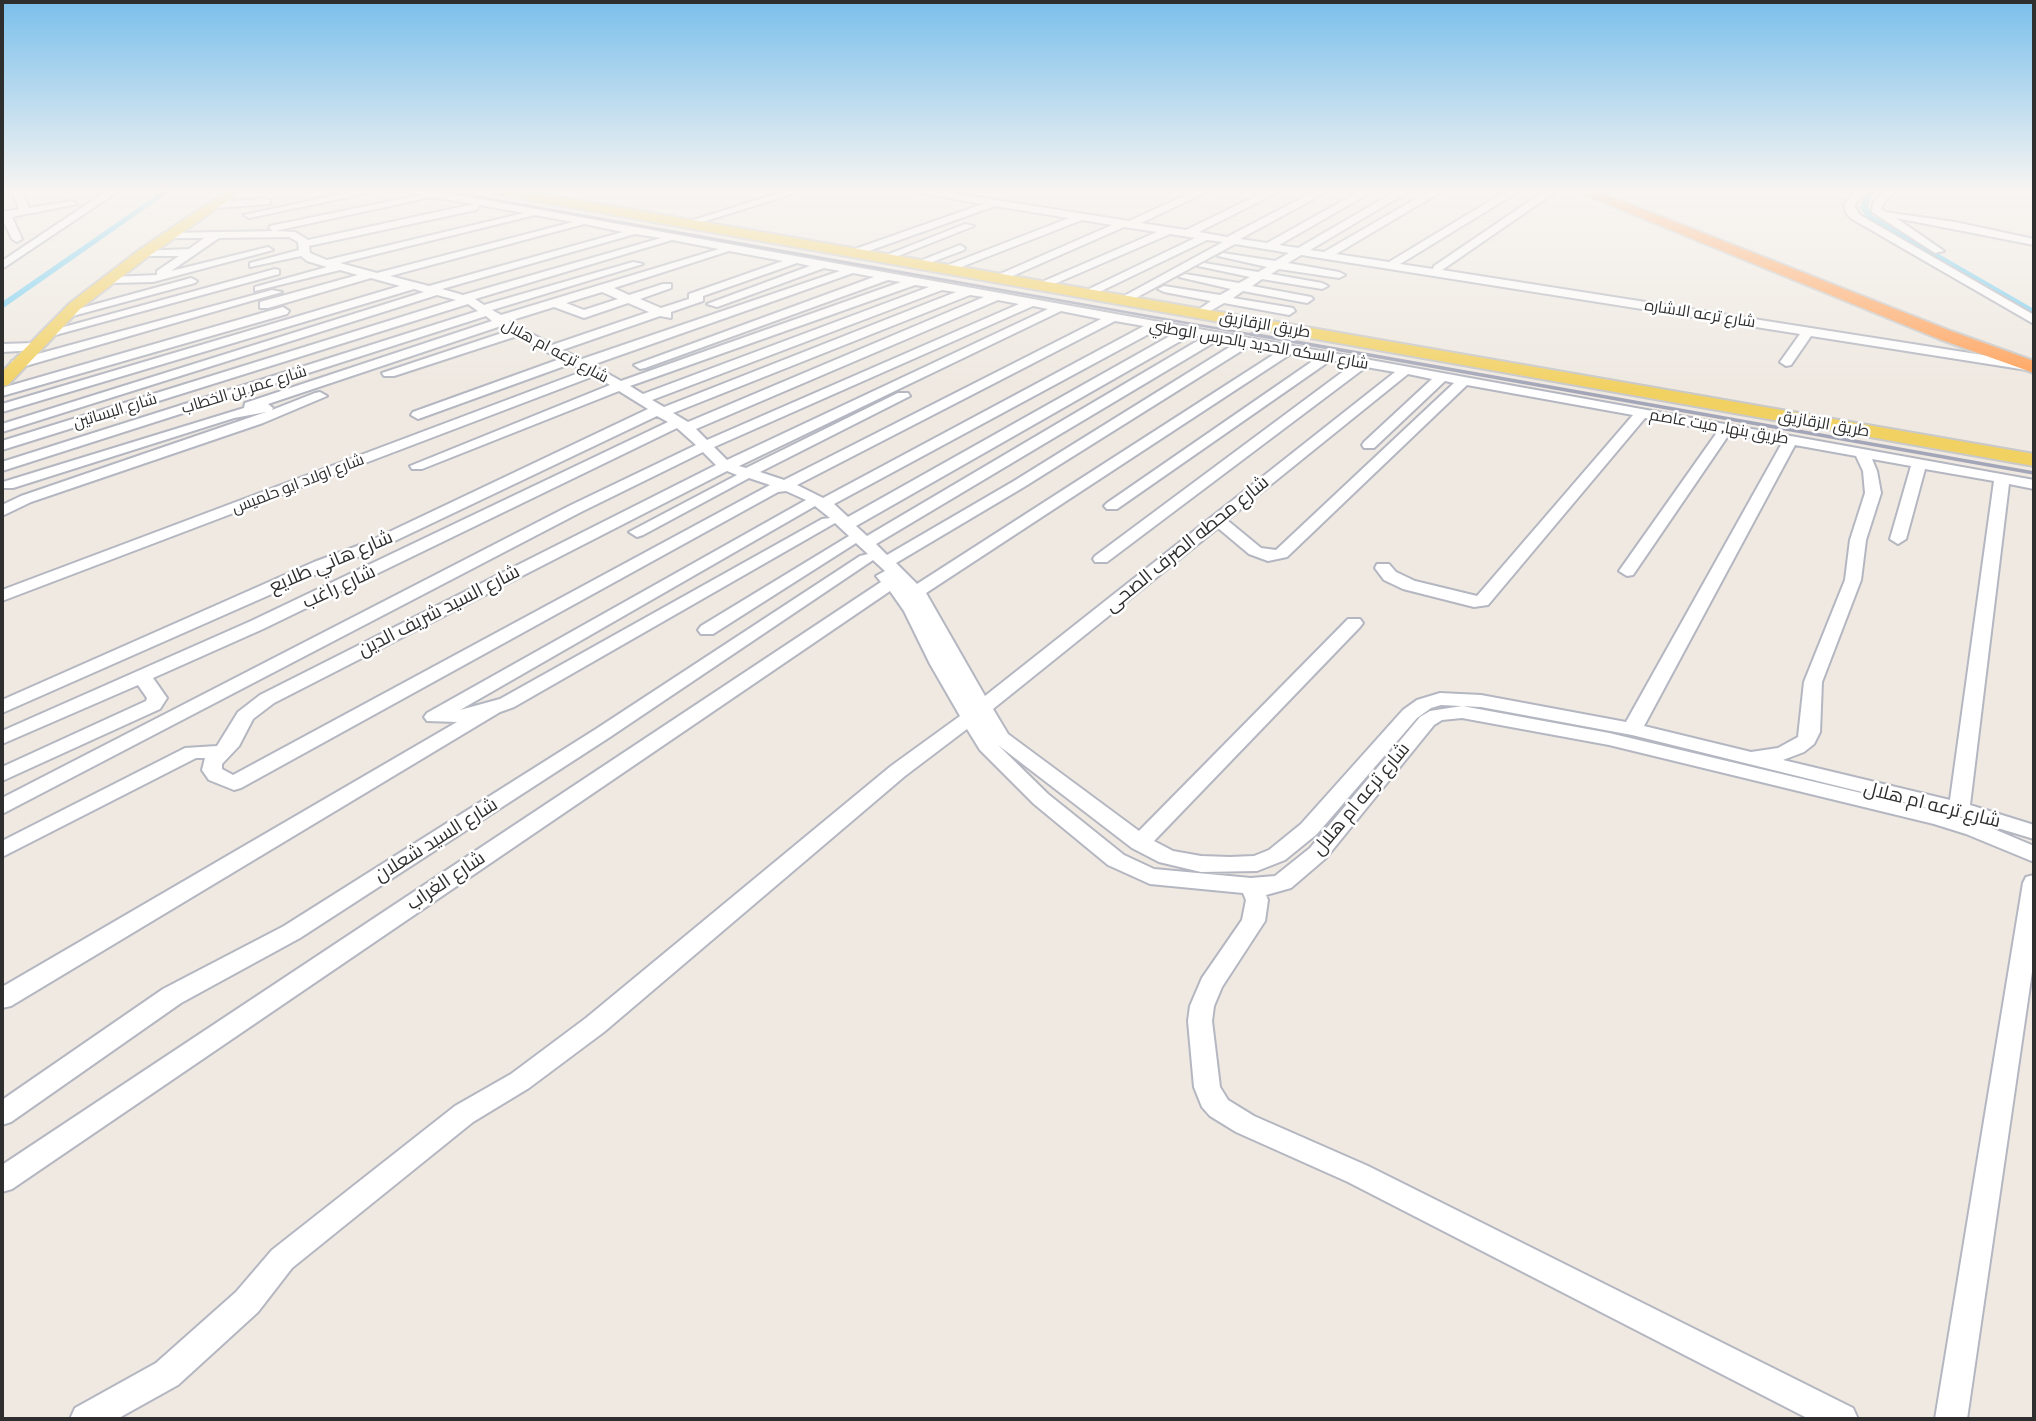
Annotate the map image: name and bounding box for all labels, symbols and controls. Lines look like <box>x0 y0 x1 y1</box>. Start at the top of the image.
street label: شارع ترعه الاشاره <box>1643 296 1757 332</box>
street label: طريق الزقازيق <box>1218 308 1312 342</box>
street label: شارع ترعه ام هلال <box>498 315 612 387</box>
street label: شارع السكه الحديد بالحرس الوطني <box>1148 316 1370 374</box>
street label: شارع عمر بن الخطاب <box>179 362 309 418</box>
street label: شارع البساتين <box>71 389 159 433</box>
street label: طريق بنها, ميت عاصم <box>1648 405 1790 449</box>
street label: طريق الزقازيق <box>1777 407 1871 441</box>
street label: شارع اولاد ابو حلميس <box>229 450 367 518</box>
street label: شارع محطه الصرف الصحى <box>1100 471 1274 617</box>
street label: شارع هاني طلايع <box>266 526 396 598</box>
street label: شارع راغب <box>299 560 379 614</box>
street label: شارع السيد شريف الدين <box>354 560 524 662</box>
street label: شارع ترعه ام هلال <box>1307 738 1415 860</box>
street label: شارع ترعه ام هلال <box>1861 777 2003 833</box>
street label: شارع السيد شعلان <box>370 793 502 887</box>
street label: شارع الغراب <box>403 847 489 915</box>

